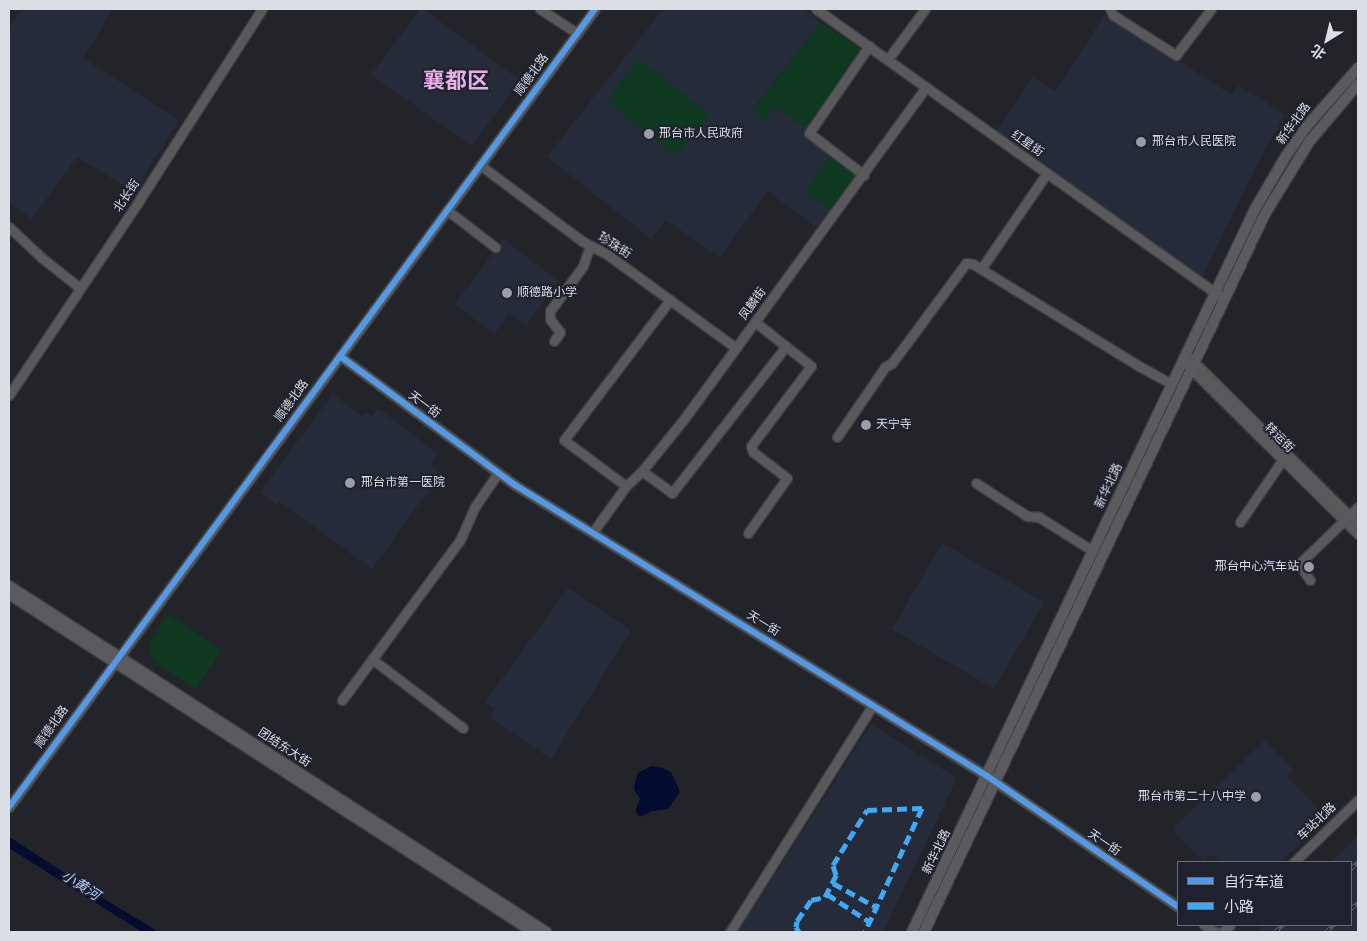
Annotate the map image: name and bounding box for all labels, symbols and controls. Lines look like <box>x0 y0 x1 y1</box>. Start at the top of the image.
north arrow <box>1302 15 1352 65</box>
text: 北 <box>1308 42 1329 63</box>
street label: 顺德北路 <box>512 51 552 99</box>
district label: 襄都区 <box>423 68 489 94</box>
street label: 新华北路 <box>1274 100 1314 148</box>
place label: 邢台市人民政府 <box>659 127 743 141</box>
marker: 邢台市人民政府 <box>643 128 655 140</box>
street label: 红星街 <box>1008 128 1046 160</box>
marker: 邢台市人民医院 <box>1134 135 1148 149</box>
place label: 邢台市人民医院 <box>1152 135 1236 149</box>
street label: 北长街 <box>111 177 143 215</box>
street label: 珍珠街 <box>595 230 633 262</box>
street label: 凤麟街 <box>737 285 769 323</box>
place label: 顺德路小学 <box>517 286 577 300</box>
marker: 顺德路小学 <box>501 287 513 299</box>
street label: 顺德北路 <box>272 377 312 425</box>
street label: 天一街 <box>405 388 443 422</box>
place label: 天宁寺 <box>876 418 912 432</box>
marker: 天宁寺 <box>860 419 872 431</box>
street label: 转运街 <box>1261 420 1297 456</box>
street label: 新华北路 <box>1092 461 1126 511</box>
marker: 邢台市第一医院 <box>343 476 357 490</box>
place label: 邢台市第一医院 <box>361 476 445 490</box>
place label: 邢台中心汽车站 <box>1215 560 1299 574</box>
marker: 邢台中心汽车站 <box>1303 561 1315 573</box>
street label: 天一街 <box>744 608 782 640</box>
street label: 顺德北路 <box>32 703 72 751</box>
street label: 团结东大街 <box>255 726 313 770</box>
place label: 邢台市第二十八中学 <box>1138 790 1246 804</box>
marker: 邢台市第二十八中学 <box>1250 791 1262 803</box>
street label: 车站北路 <box>1295 800 1339 844</box>
street label: 新华北路 <box>920 827 954 877</box>
street label: 天一街 <box>1085 827 1123 859</box>
legend <box>1177 861 1352 926</box>
water label: 小黄河 <box>59 867 103 903</box>
text: 自行车道 <box>1224 873 1284 891</box>
text: 小路 <box>1224 898 1254 916</box>

